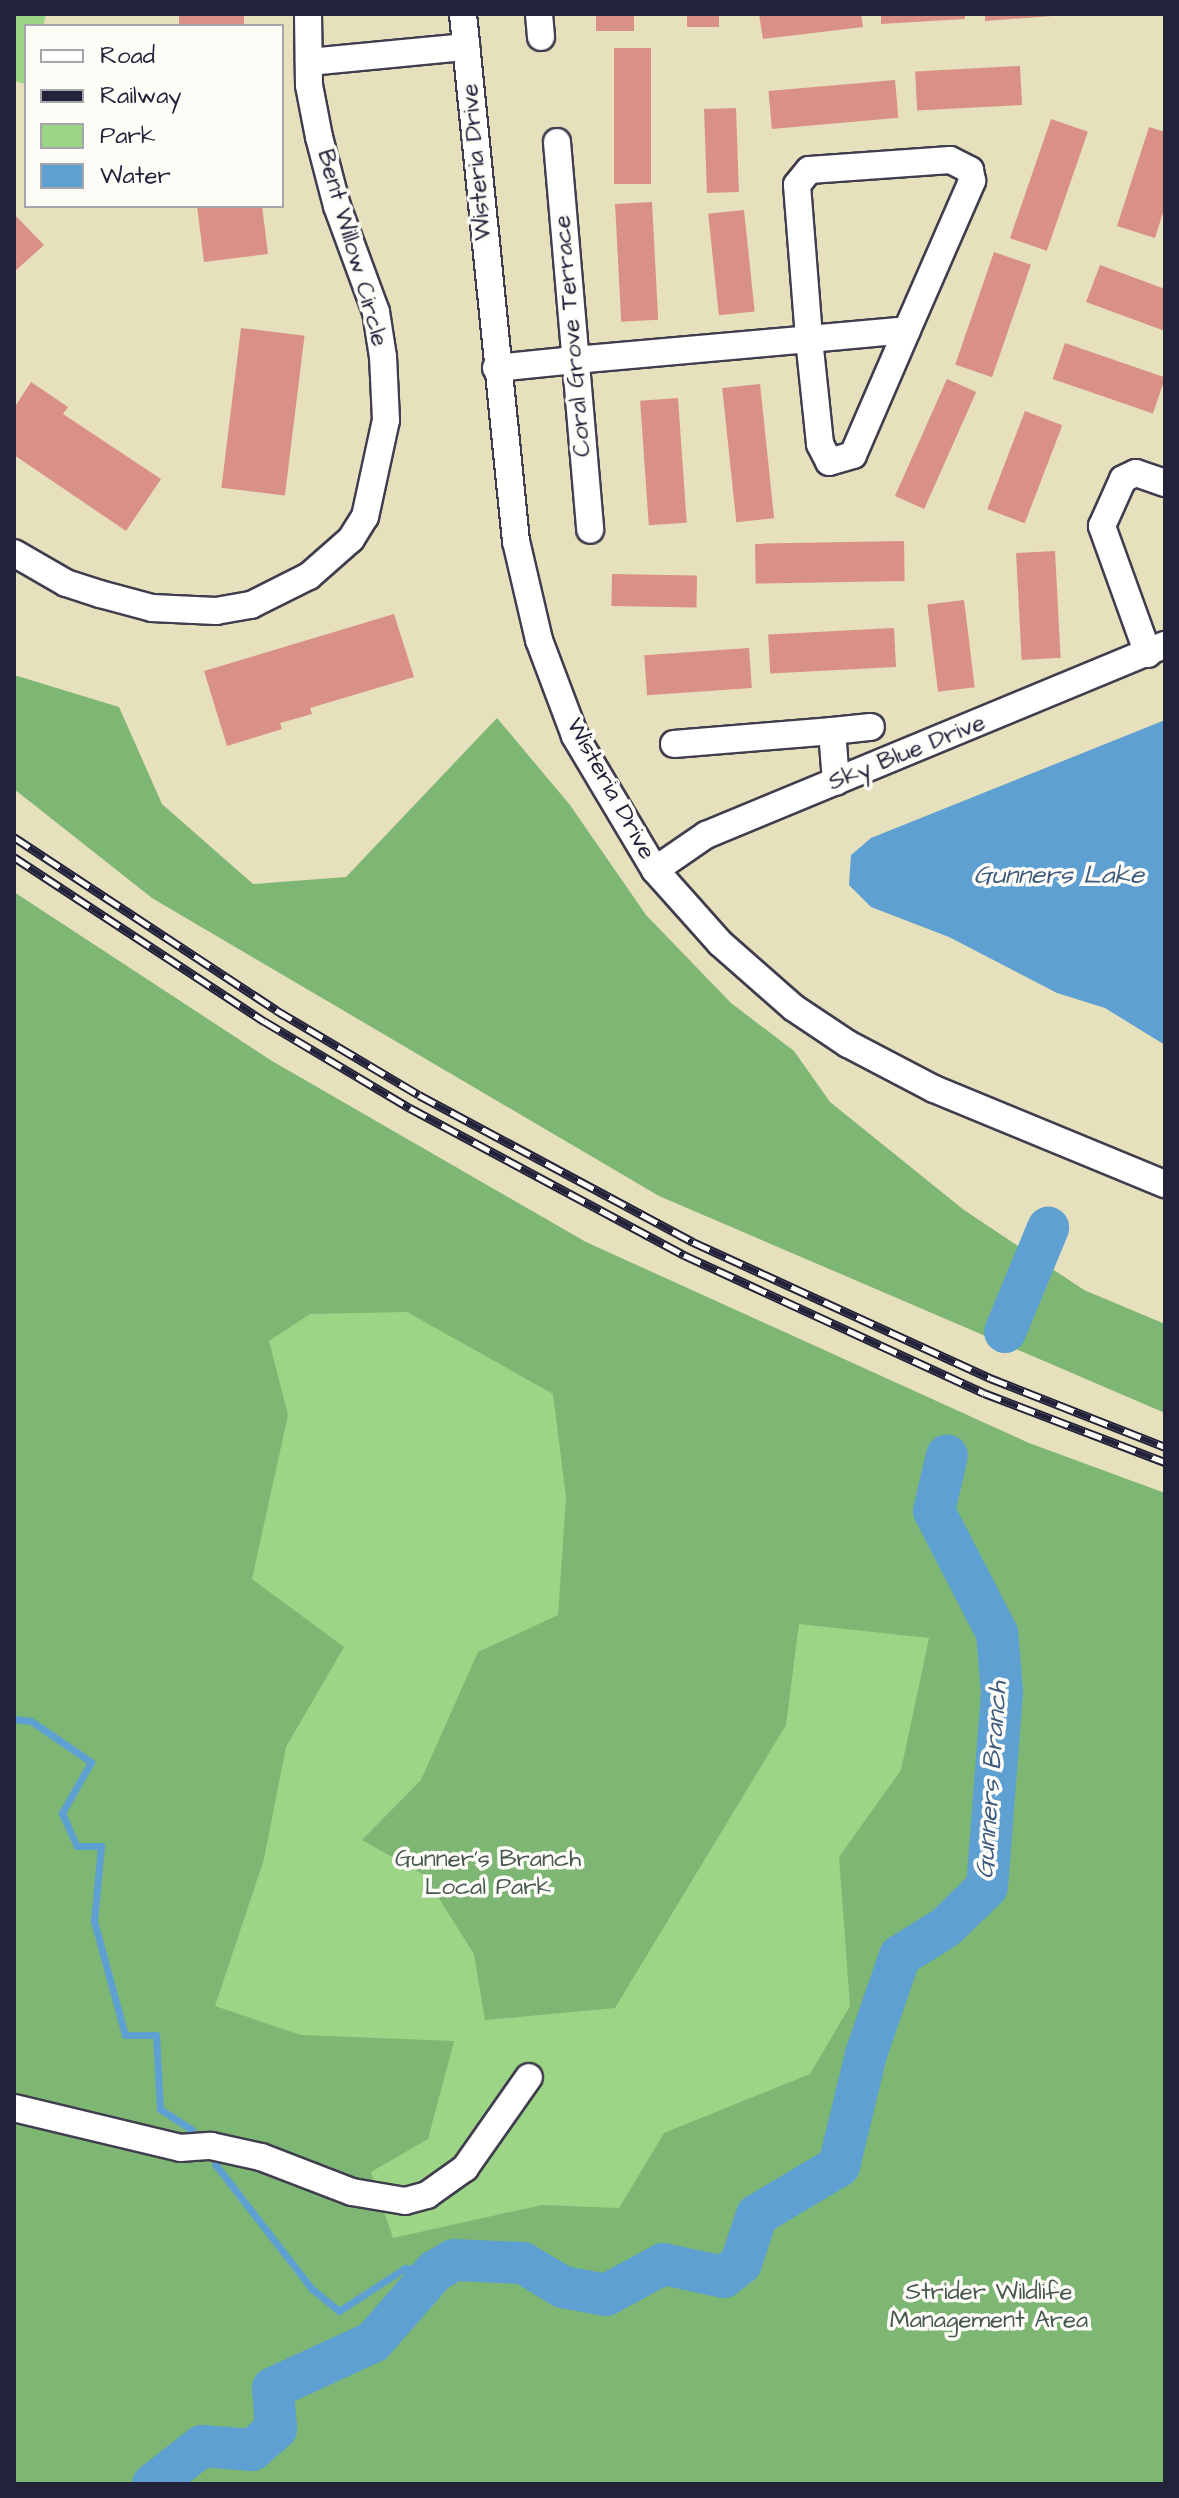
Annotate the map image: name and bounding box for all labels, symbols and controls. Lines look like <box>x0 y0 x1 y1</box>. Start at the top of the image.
legend <box>24 24 284 208</box>
text: Road <box>100 39 155 73</box>
text: Railway <box>100 79 182 113</box>
street label: Wisteria Drive <box>456 82 498 242</box>
text: Park <box>100 119 156 153</box>
street label: Bent Willow Circle <box>310 146 394 350</box>
text: Water <box>100 159 171 193</box>
street label: Coral Grove Terrace <box>548 214 598 458</box>
street label: Sky Blue Drive <box>824 708 990 798</box>
street label: Wisteria Drive <box>559 713 661 865</box>
water label: Gunners Lake <box>974 860 1144 892</box>
water label: Gunners Branch <box>970 1680 1014 1880</box>
park label: Gunner's Branch Local Park <box>395 1846 581 1902</box>
park label: Strider Wildlife Management Area <box>890 2279 1088 2335</box>

